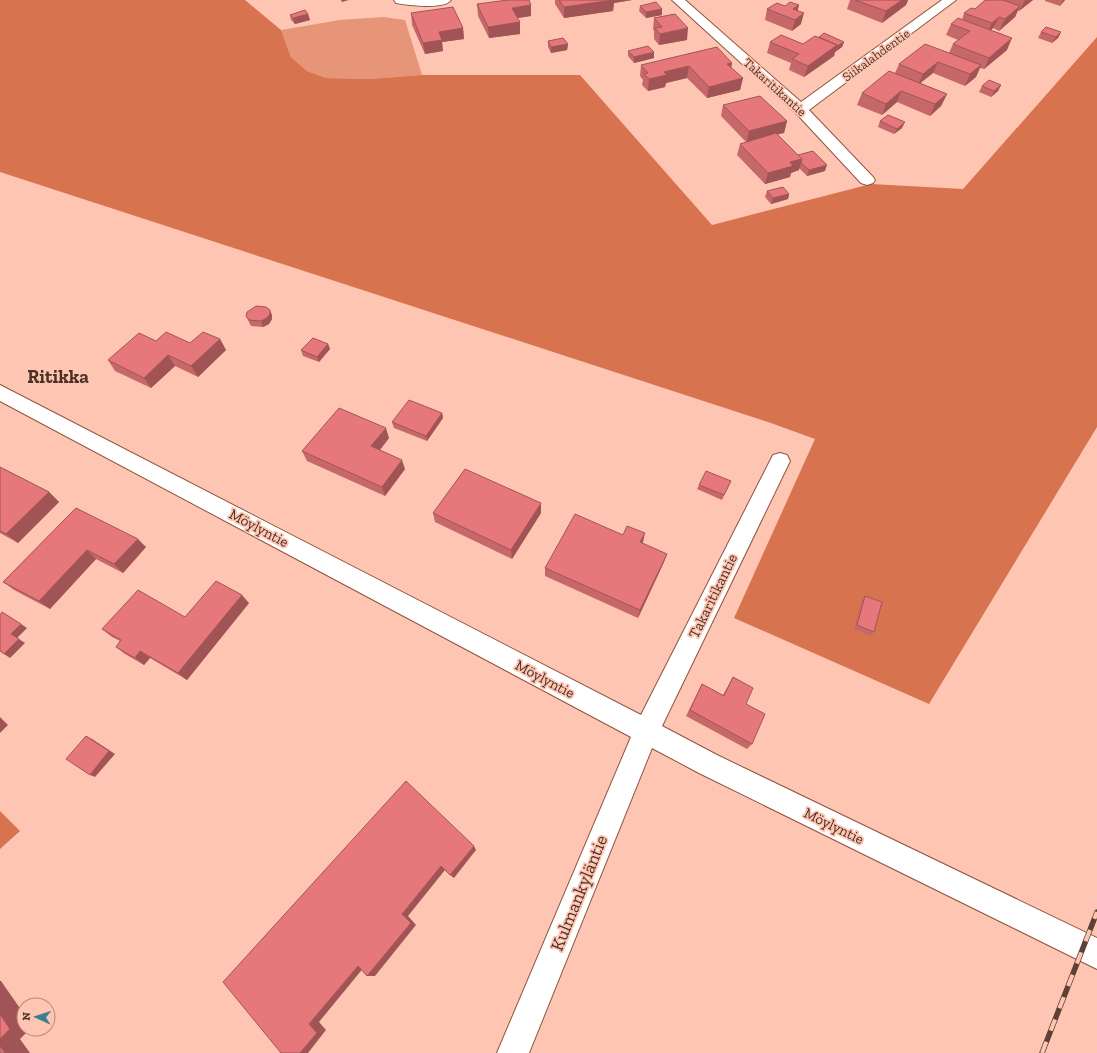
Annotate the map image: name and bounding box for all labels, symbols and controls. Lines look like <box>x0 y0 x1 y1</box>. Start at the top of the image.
street label: Siikalahdentie <box>839 26 913 84</box>
street label: Takaritikantie <box>740 55 810 119</box>
district label: Ritikka <box>27 365 89 388</box>
street label: Möylyntie <box>226 505 292 551</box>
street label: Takaritikantie <box>685 551 741 641</box>
street label: Möylyntie <box>512 656 578 702</box>
street label: Möylyntie <box>801 804 867 848</box>
street label: Kulmankyläntie <box>546 832 612 954</box>
north arrow <box>16 997 56 1037</box>
text: N <box>20 1011 33 1021</box>

